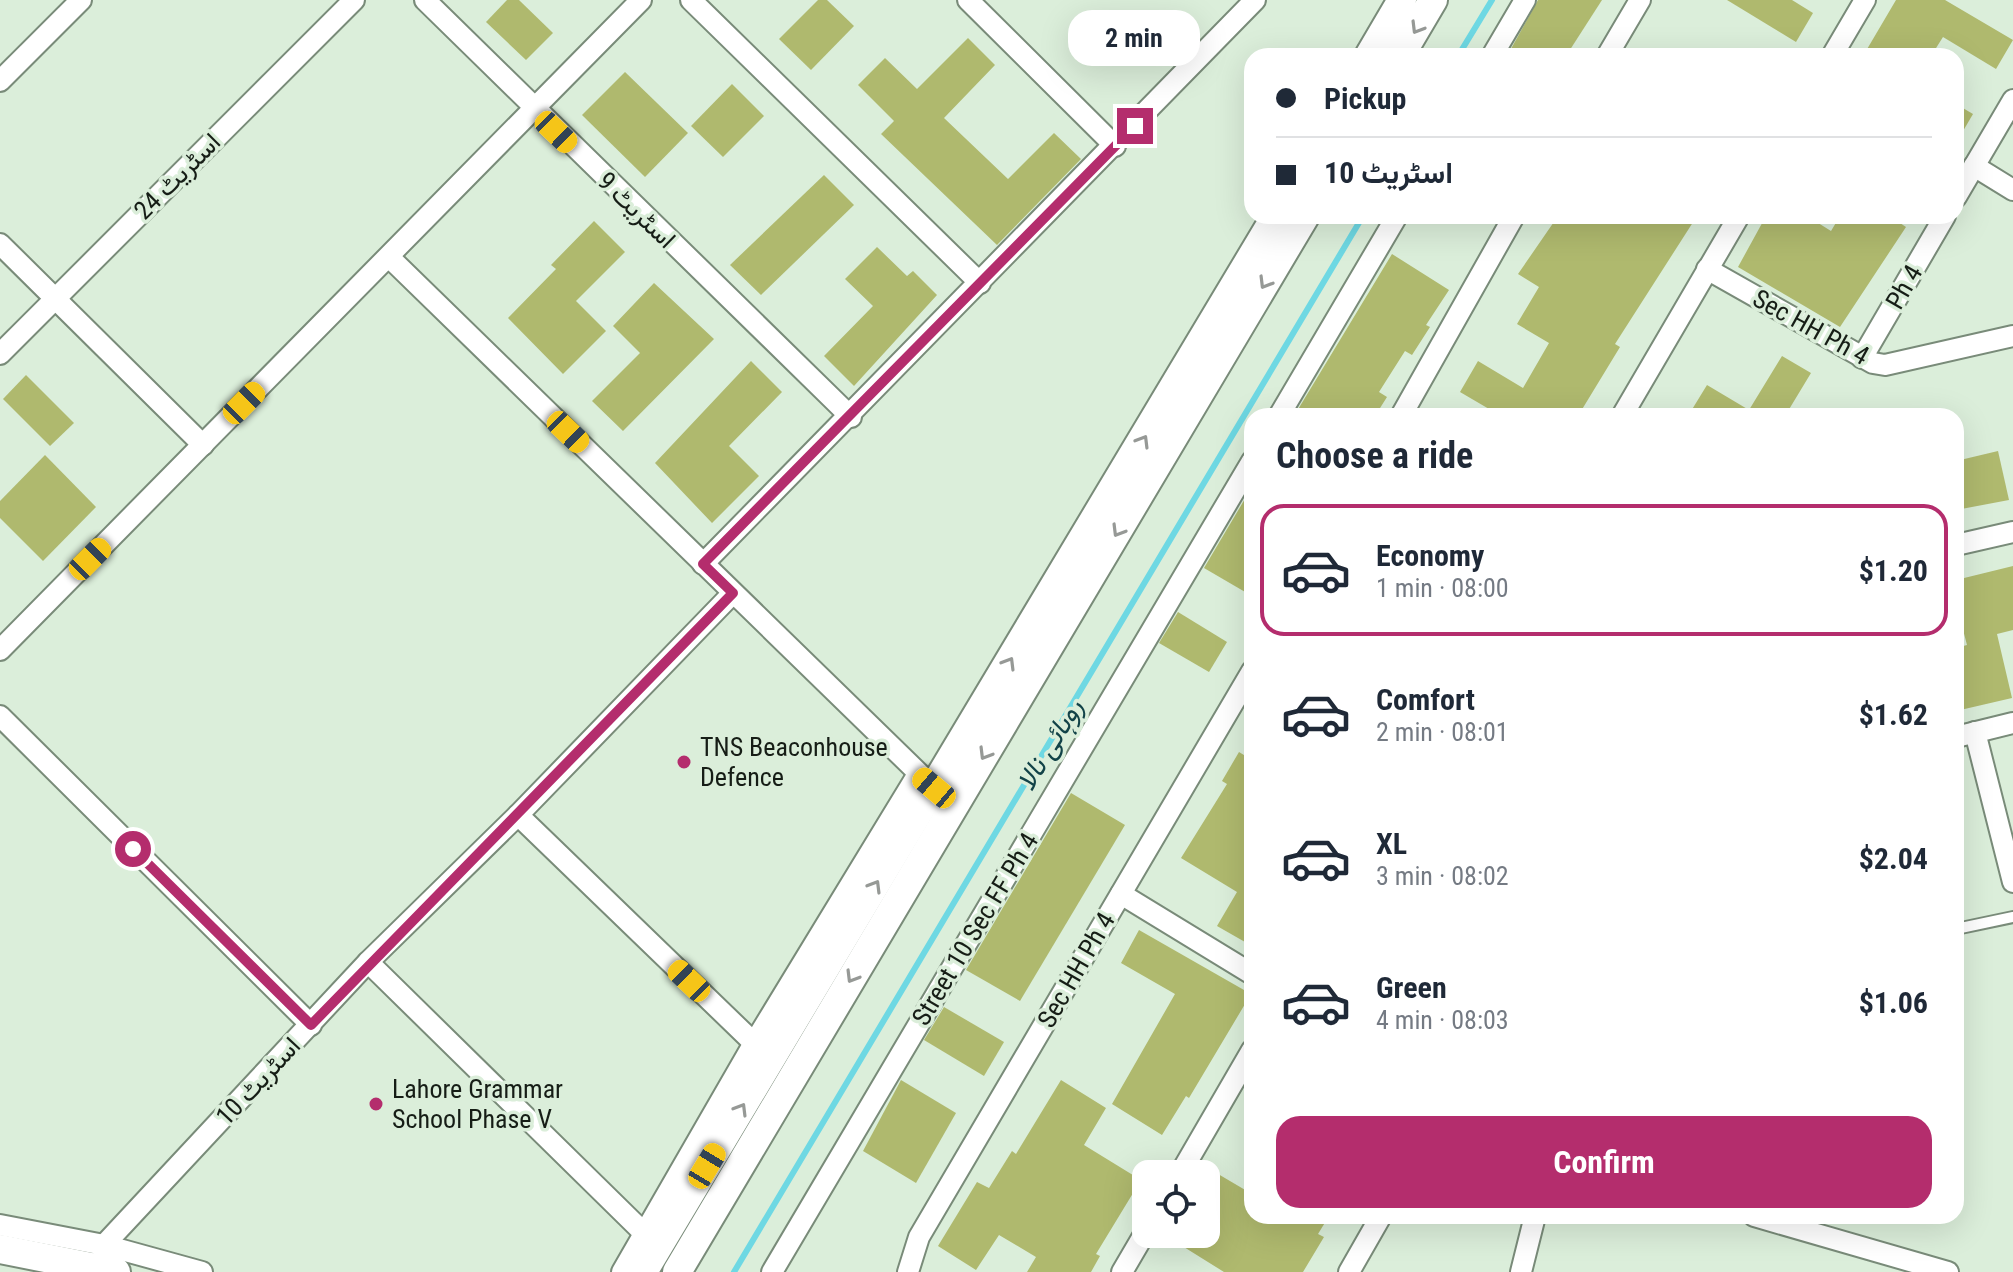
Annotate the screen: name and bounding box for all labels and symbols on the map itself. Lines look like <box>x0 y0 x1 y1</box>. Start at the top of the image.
callout: 2 min <box>1069 10 1201 66</box>
one-way arrow <box>1411 19 1426 34</box>
car <box>530 107 582 157</box>
route end <box>1117 108 1153 144</box>
street label: اسٹریٹ 24 <box>128 127 227 226</box>
street label: اسٹریٹ 9 <box>591 166 682 255</box>
street label: Ph 4 <box>1880 260 1929 314</box>
one-way arrow <box>1259 274 1275 289</box>
street label: Sec HH Ph 4 <box>1748 283 1874 371</box>
car <box>219 378 269 428</box>
car <box>542 407 594 457</box>
one-way arrow <box>1133 435 1148 449</box>
one-way arrow <box>1112 522 1128 537</box>
car <box>65 534 115 584</box>
one-way arrow <box>999 657 1015 672</box>
water label: روہائی نالا <box>1009 692 1092 797</box>
place label: TNS Beaconhouse Defence <box>700 732 888 792</box>
one-way arrow <box>979 745 995 760</box>
marker: TNS Beaconhouse Defence <box>675 753 693 771</box>
car <box>908 763 960 813</box>
street label: Street 10 Sec FF Ph 4 <box>906 827 1044 1031</box>
route start <box>115 831 151 867</box>
one-way arrow <box>865 880 881 895</box>
street label: Sec HH Ph 4 <box>1031 907 1121 1033</box>
car <box>663 956 715 1006</box>
one-way arrow <box>846 969 862 983</box>
street label: اسٹریٹ 10 <box>210 1031 307 1132</box>
place label: Lahore Grammar School Phase V <box>392 1074 563 1134</box>
marker: Lahore Grammar School Phase V <box>367 1095 385 1113</box>
one-way arrow <box>731 1103 747 1118</box>
car <box>684 1139 730 1193</box>

